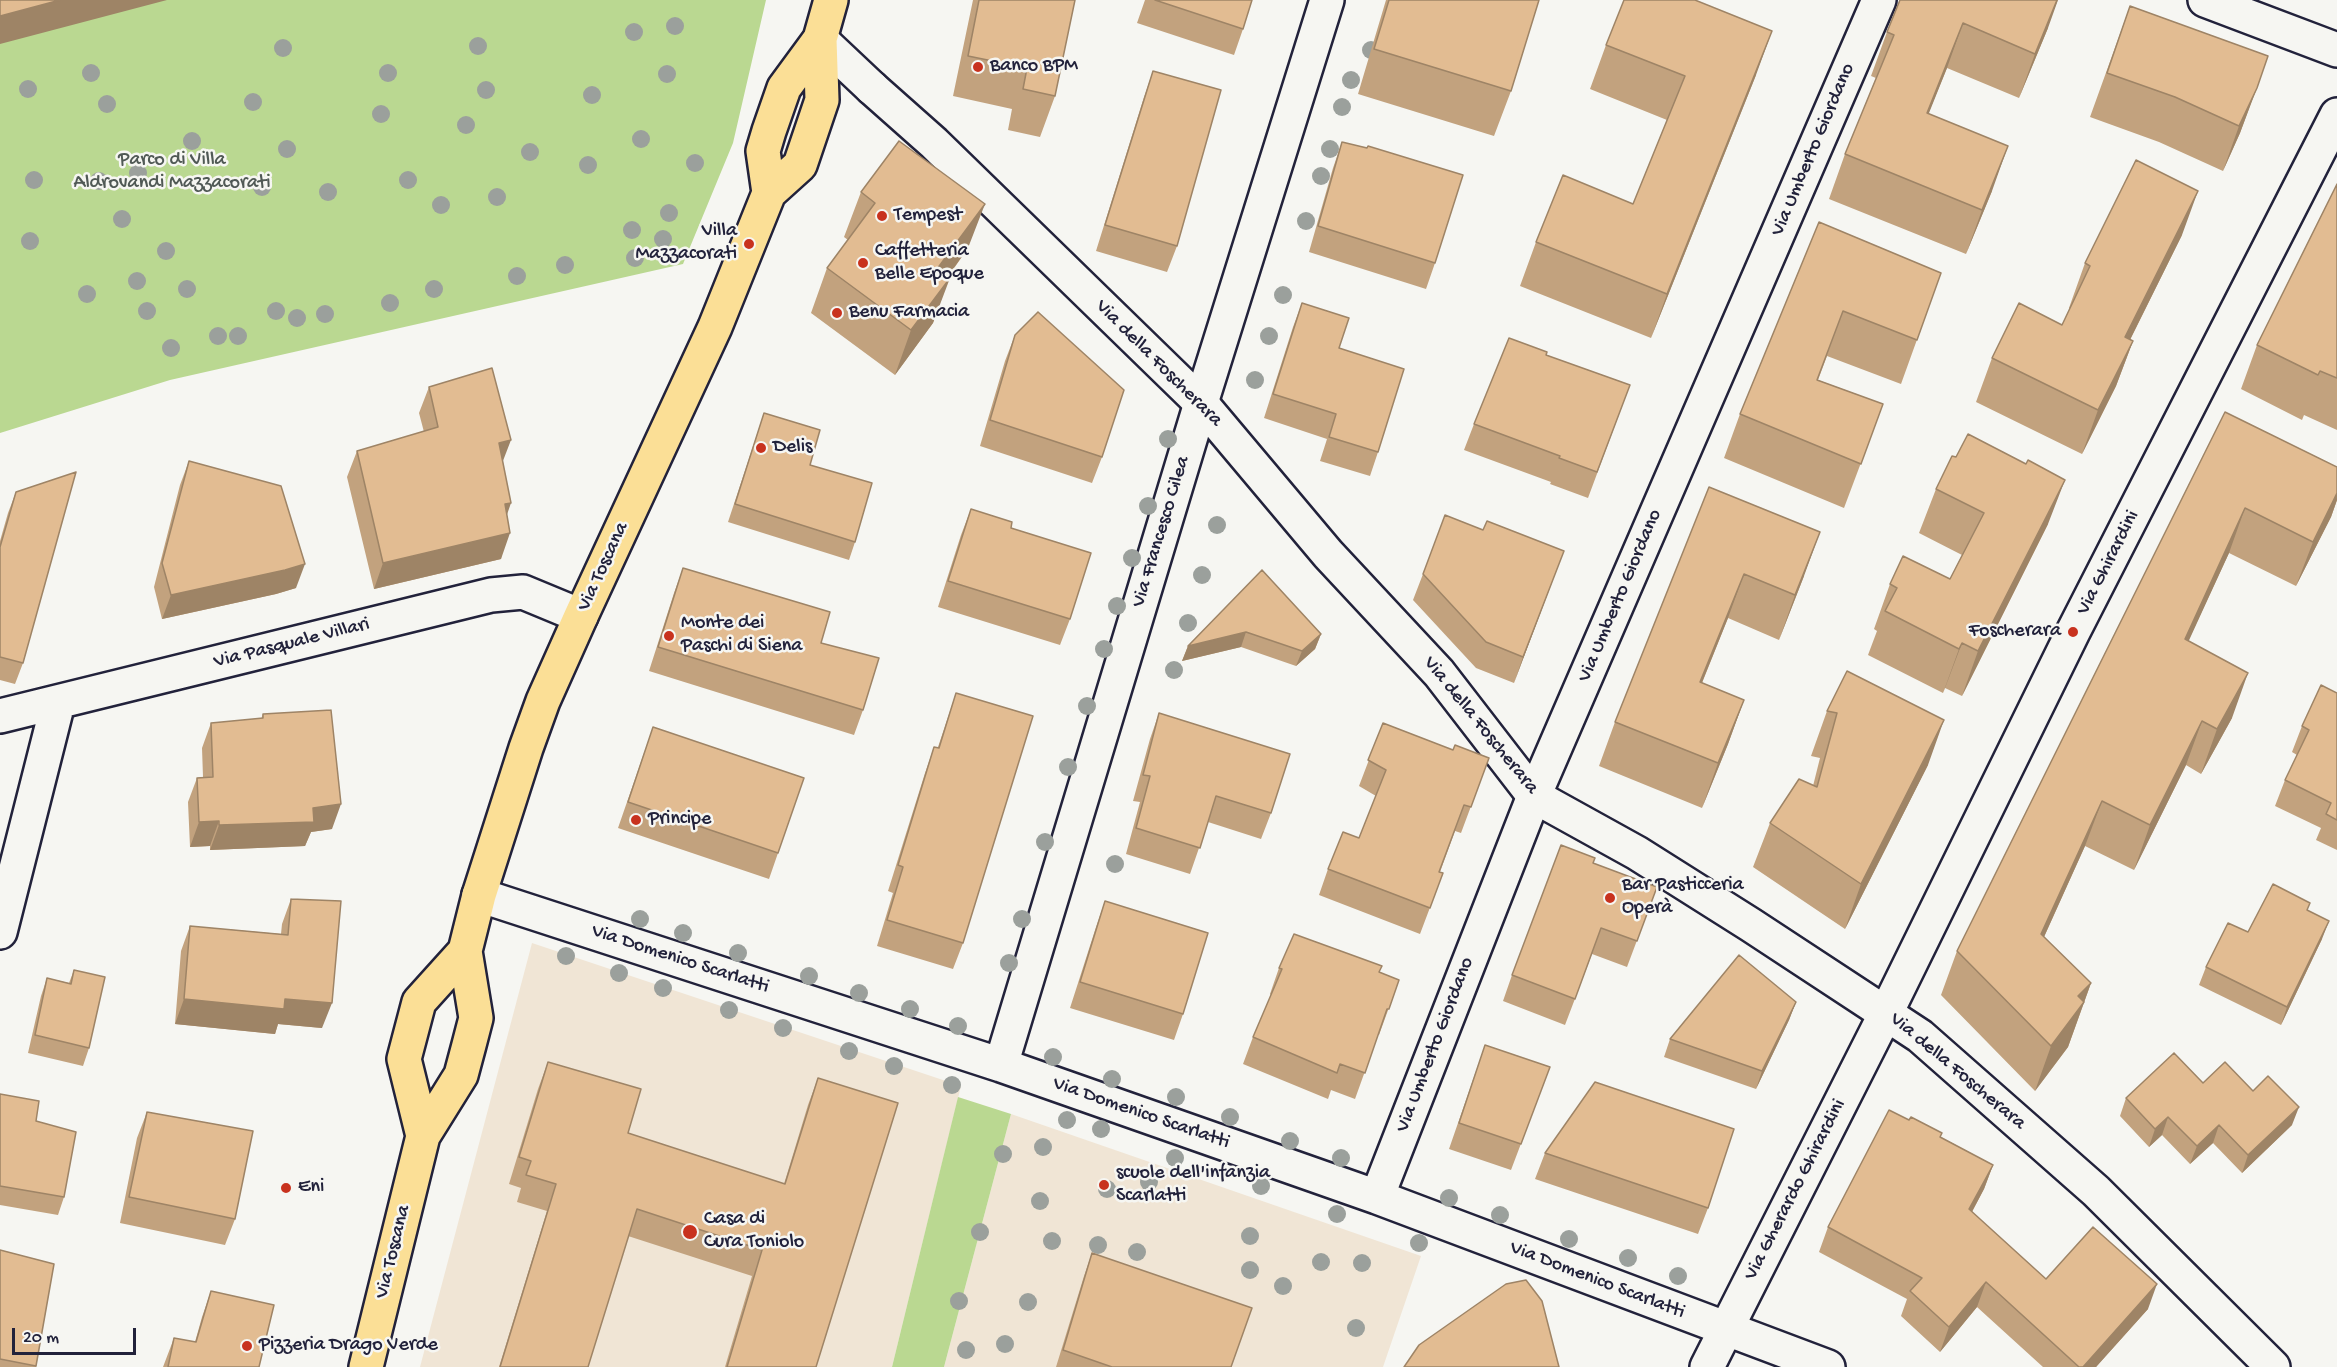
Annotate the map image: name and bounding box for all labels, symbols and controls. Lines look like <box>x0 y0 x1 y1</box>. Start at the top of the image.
place label: Banco BPM <box>990 55 1078 79</box>
marker: Banco BPM <box>971 60 985 74</box>
street label: Via Umberto Giordano <box>1767 60 1861 240</box>
park label: Parco di Villa Aldrovandi Mazzacorati <box>73 149 271 196</box>
place label: Tempest <box>894 204 962 228</box>
marker: Tempest <box>875 209 889 223</box>
place label: Villa Mazzacorati <box>635 220 737 267</box>
marker: Villa Mazzacorati <box>742 237 756 251</box>
place label: Caffetteria Belle Epoque <box>875 240 984 287</box>
marker: Caffetteria Belle Epoque <box>856 256 870 270</box>
street label: Via della Foscherara <box>1089 295 1227 433</box>
place label: Benu Farmacia <box>849 301 969 325</box>
marker: Benu Farmacia <box>830 306 844 320</box>
place label: Delis <box>773 436 812 460</box>
marker: Delis <box>754 441 768 455</box>
street label: Via Francesco Cilea <box>1128 454 1196 610</box>
street label: Via Umberto Giordano <box>1574 506 1668 686</box>
street label: Via Ghirardini <box>2072 507 2146 619</box>
street label: Via Toscana <box>573 519 635 615</box>
place label: Monte dei Paschi di Siena <box>681 612 802 659</box>
street label: Via Pasquale Villari <box>212 613 372 675</box>
place label: Foscherara <box>1969 620 2061 644</box>
marker: Foscherara <box>2066 625 2080 639</box>
marker: Monte dei Paschi di Siena <box>662 629 676 643</box>
street label: Via della Foscherara <box>1417 652 1543 800</box>
place label: Principe <box>648 808 711 832</box>
marker: Principe <box>629 813 643 827</box>
place label: Bar Pasticceria Operà <box>1622 874 1744 921</box>
marker: Bar Pasticceria Operà <box>1603 891 1617 905</box>
street label: Via Domenico Scarlatti <box>588 920 772 1000</box>
street label: Via Umberto Giordano <box>1392 954 1480 1136</box>
street label: Via della Foscherara <box>1884 1008 2030 1136</box>
street label: Via Domenico Scarlatti <box>1049 1072 1233 1156</box>
street label: Via Gherardo Ghirardini <box>1740 1095 1852 1285</box>
place label: scuole dell'infanzia Scarlatti <box>1116 1162 1270 1209</box>
place label: Eni <box>298 1176 324 1200</box>
marker: scuole dell'infanzia Scarlatti <box>1097 1178 1111 1192</box>
marker: Eni <box>279 1181 293 1195</box>
street label: Via Toscana <box>371 1203 417 1301</box>
place label: Casa di Cura Toniolo <box>704 1208 804 1255</box>
marker: Casa di Cura Toniolo <box>681 1223 699 1241</box>
street label: Via Domenico Scarlatti <box>1506 1237 1688 1325</box>
scale bar <box>15 1316 140 1354</box>
text: 20 m <box>23 1328 59 1349</box>
place label: Pizzeria Drago Verde <box>259 1334 438 1358</box>
marker: Pizzeria Drago Verde <box>240 1339 254 1353</box>

